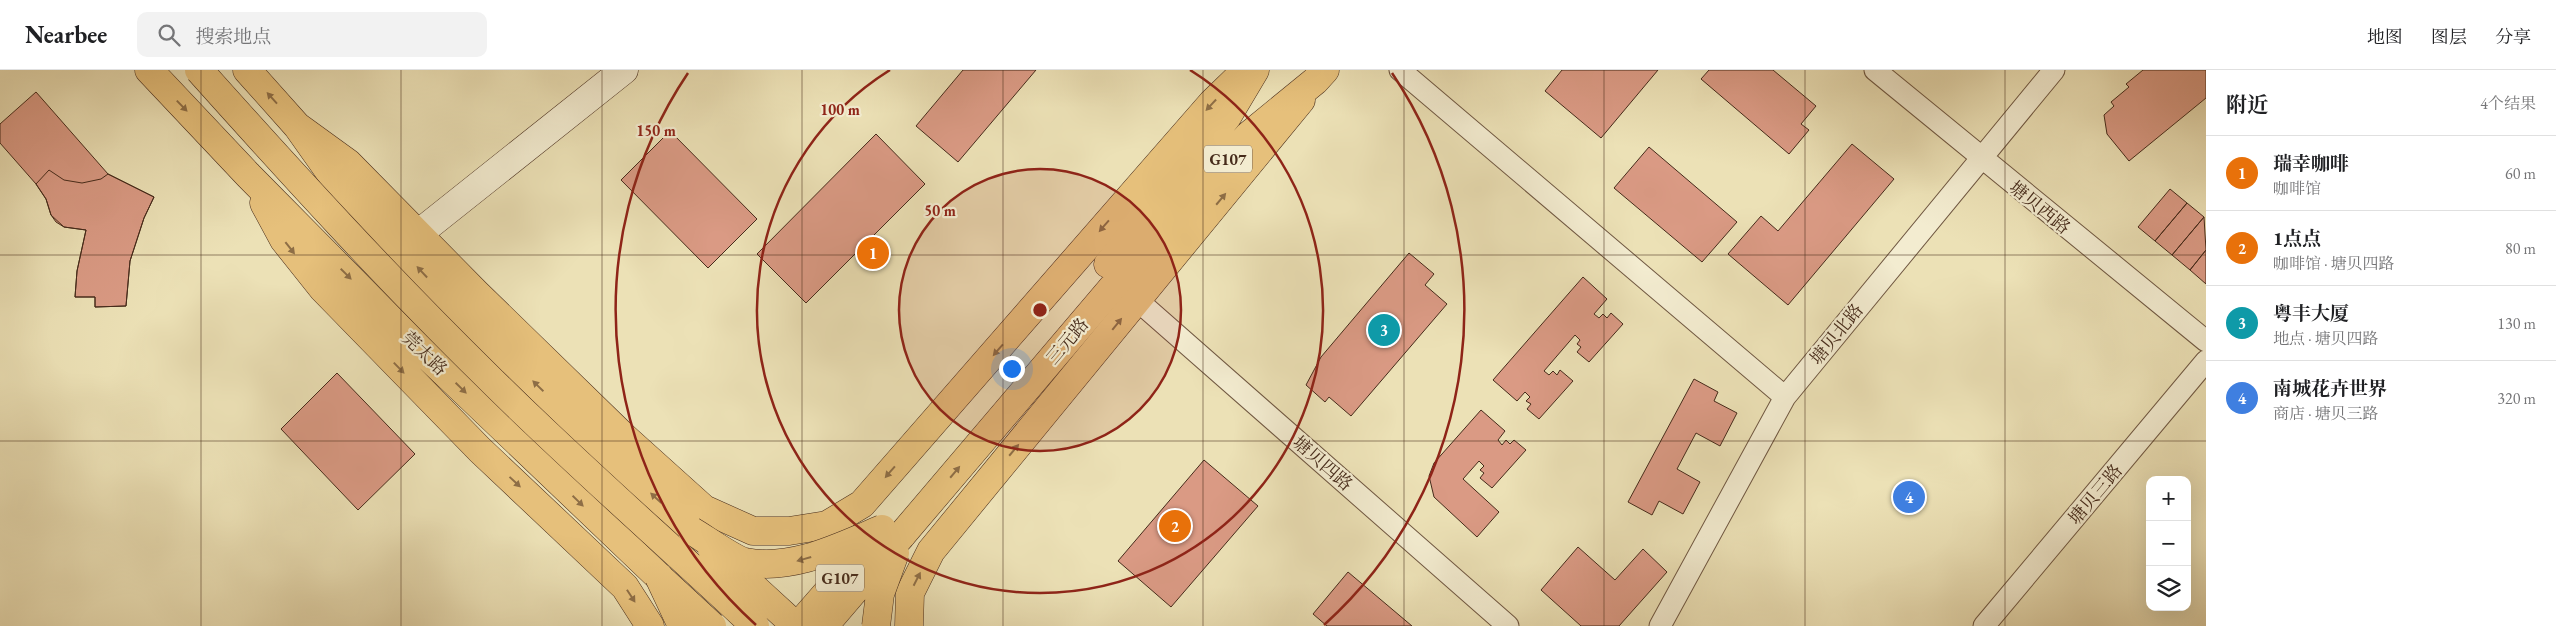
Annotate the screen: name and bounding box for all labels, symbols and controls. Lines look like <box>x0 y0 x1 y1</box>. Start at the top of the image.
search box <box>137 12 487 57</box>
text: Nearbee <box>25 19 107 50</box>
icon: search <box>155 21 183 49</box>
text: 搜索地点 <box>195 24 271 49</box>
text: 地图 <box>2367 25 2403 48</box>
text: 图层 <box>2431 25 2467 48</box>
text: 分享 <box>2495 25 2531 48</box>
text: 附近 <box>2226 91 2268 118</box>
one-way arrow <box>266 92 278 104</box>
text: 4个结果 <box>2480 93 2536 114</box>
one-way arrow <box>1205 98 1217 110</box>
one-way arrow <box>176 99 188 111</box>
text: 100 m <box>820 100 860 119</box>
text: 150 m <box>636 121 676 140</box>
road number: G107 <box>1204 146 1252 172</box>
text: 瑞幸咖啡 <box>2273 151 2349 176</box>
text: 1 <box>2238 163 2246 184</box>
text: 60 m <box>2505 163 2536 184</box>
street label: 塘贝西路 <box>2005 175 2075 239</box>
text: 咖啡馆 <box>2273 178 2321 199</box>
one-way arrow <box>1215 193 1226 206</box>
text: 50 m <box>924 201 956 220</box>
one-way arrow <box>1098 220 1109 233</box>
text: 1点点 <box>2273 226 2321 251</box>
pin: 1 <box>857 234 889 272</box>
text: 2 <box>2238 238 2246 259</box>
text: 80 m <box>2505 238 2536 259</box>
one-way arrow <box>285 241 296 254</box>
text: 咖啡馆 · 塘贝四路 <box>2273 253 2395 274</box>
one-way arrow <box>416 266 428 278</box>
one-way arrow <box>340 267 352 279</box>
street label: 塘贝北路 <box>1804 299 1868 369</box>
centre of rings <box>1031 301 1049 319</box>
text: 粤丰大厦 <box>2273 301 2349 326</box>
pin: 3 <box>1368 311 1400 349</box>
street label: 三元路 <box>1041 313 1093 369</box>
text: 3 <box>2238 313 2246 334</box>
text: 130 m <box>2497 313 2536 334</box>
one-way arrow <box>1112 318 1123 331</box>
street label: 莞太路 <box>398 326 452 380</box>
text: 地点 · 塘贝四路 <box>2273 328 2379 349</box>
one-way arrow <box>992 343 1003 356</box>
your location <box>999 356 1025 382</box>
one-way arrow <box>393 362 405 374</box>
text: 南城花卉世界 <box>2273 376 2387 401</box>
one-way arrow <box>532 380 544 392</box>
one-way arrow <box>455 382 467 394</box>
text: 4 <box>2238 388 2246 409</box>
text: 320 m <box>2497 388 2536 409</box>
text: 商店 · 塘贝三路 <box>2273 403 2379 424</box>
street label: 塘贝四路 <box>1288 431 1358 495</box>
one-way arrow <box>1009 443 1020 456</box>
street label: 塘贝三路 <box>2063 459 2127 529</box>
one-way arrow <box>885 465 896 478</box>
one-way arrow <box>949 467 961 479</box>
one-way arrow <box>509 476 521 488</box>
map controls <box>2146 476 2191 611</box>
button: + <box>2146 476 2191 521</box>
pin: 4 <box>1893 478 1925 516</box>
one-way arrow <box>650 492 662 504</box>
one-way arrow <box>572 495 584 507</box>
pin: 2 <box>1159 507 1191 545</box>
button: − <box>2146 521 2191 566</box>
one-way arrow <box>796 555 811 563</box>
road number: G107 <box>816 564 864 592</box>
button: layers <box>2146 566 2191 611</box>
one-way arrow <box>913 572 921 586</box>
one-way arrow <box>626 589 635 603</box>

